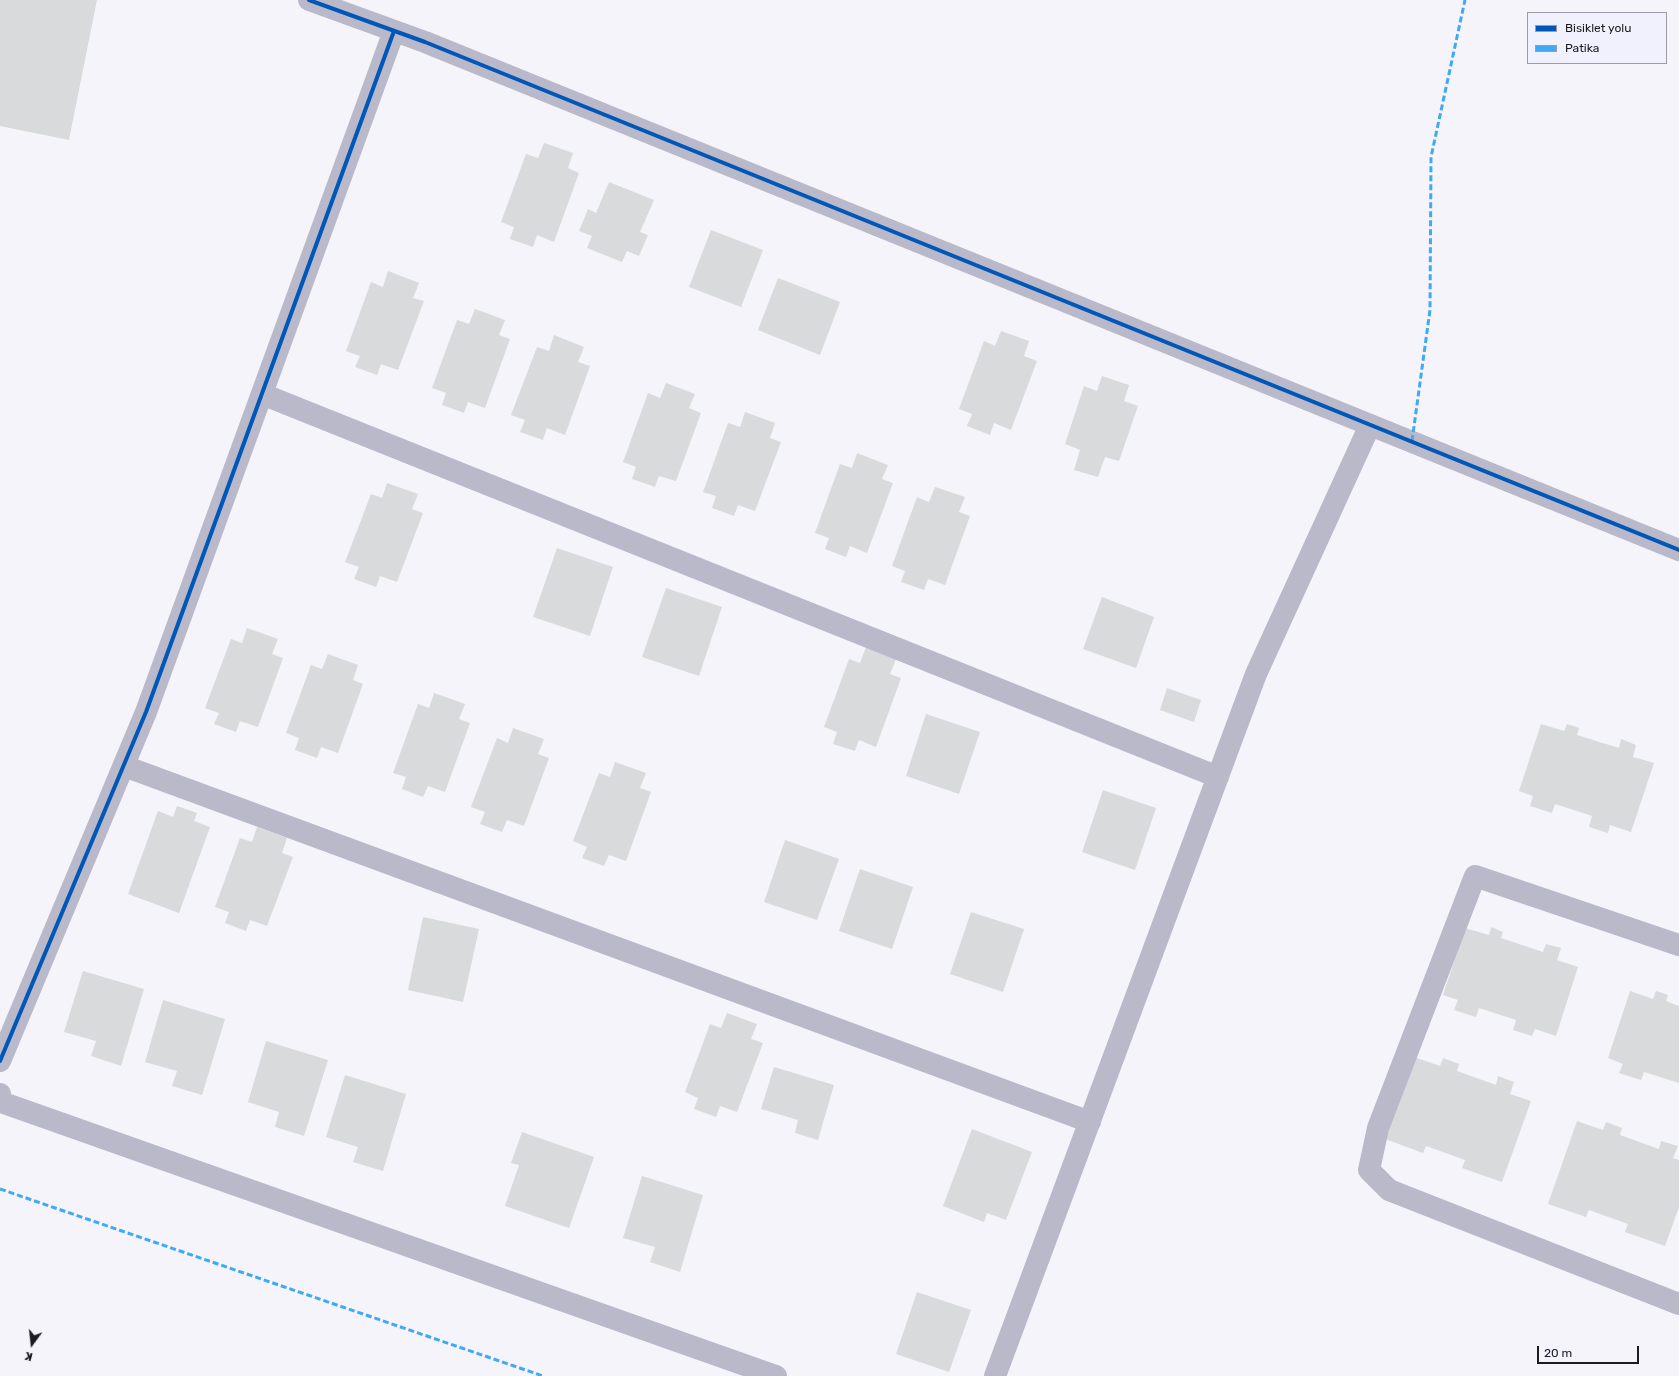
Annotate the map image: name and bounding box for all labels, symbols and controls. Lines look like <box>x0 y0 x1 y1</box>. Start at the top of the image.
legend <box>1527 12 1667 64</box>
text: Bisiklet yolu <box>1565 21 1631 35</box>
text: Patika <box>1565 41 1599 55</box>
north arrow <box>12 1324 52 1364</box>
scale bar <box>1539 1338 1641 1364</box>
text: 20 m <box>1544 1346 1572 1360</box>
text: K <box>24 1349 34 1363</box>

